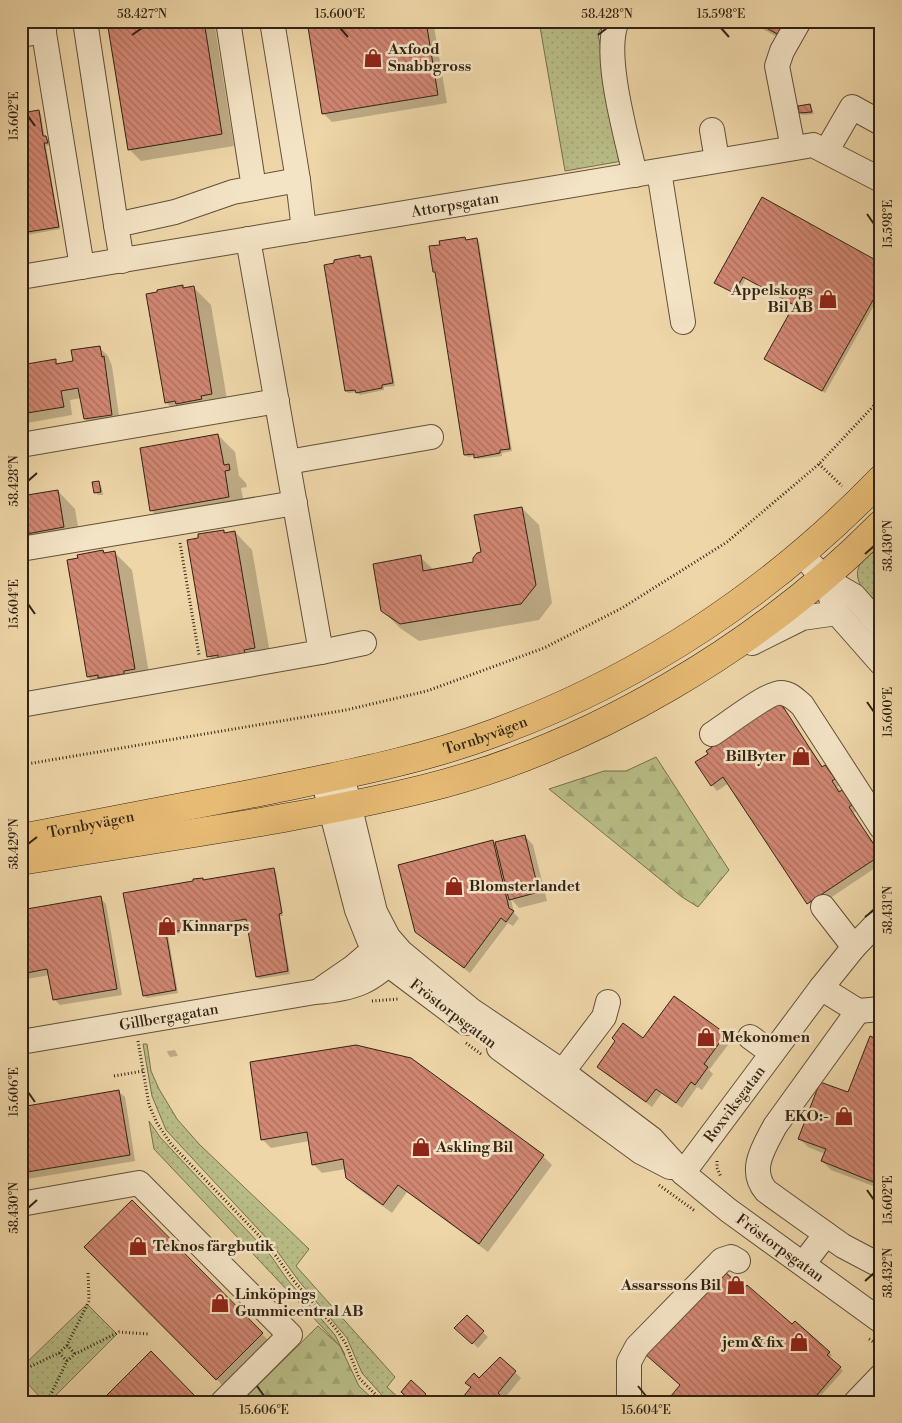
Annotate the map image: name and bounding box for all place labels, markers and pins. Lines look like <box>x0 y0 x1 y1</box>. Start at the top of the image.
place label: Axfood Snabbgross <box>387 40 471 76</box>
shop icon: Axfood Snabbgross <box>362 47 384 69</box>
place label: Appelskogs Bil AB <box>730 281 813 317</box>
shop icon: Appelskogs Bil AB <box>817 288 839 310</box>
shop icon: BilByter <box>790 745 812 767</box>
place label: BilByter <box>725 747 786 766</box>
shop icon: Blomsterlandet <box>443 875 465 897</box>
place label: Blomsterlandet <box>469 877 581 896</box>
shop icon: Kinnarps <box>156 915 178 937</box>
place label: Kinnarps <box>182 917 249 936</box>
shop icon: Mekonomen <box>695 1026 717 1048</box>
place label: Mekonomen <box>721 1028 811 1047</box>
shop icon: EKO:- <box>833 1105 855 1127</box>
place label: EKO:- <box>785 1107 829 1126</box>
shop icon: Askling Bil <box>410 1136 432 1158</box>
place label: Askling Bil <box>435 1138 513 1157</box>
shop icon: Teknos färgbutik <box>127 1235 149 1257</box>
place label: Teknos färgbutik <box>153 1237 275 1256</box>
shop icon: Assarssons Bil <box>725 1274 747 1296</box>
place label: Assarssons Bil <box>620 1276 721 1295</box>
place label: Linköpings Gummicentral AB <box>235 1285 363 1321</box>
shop icon: Linköpings Gummicentral AB <box>209 1292 231 1314</box>
shop icon: jem & fix <box>788 1331 810 1353</box>
place label: jem & fix <box>720 1333 784 1352</box>

